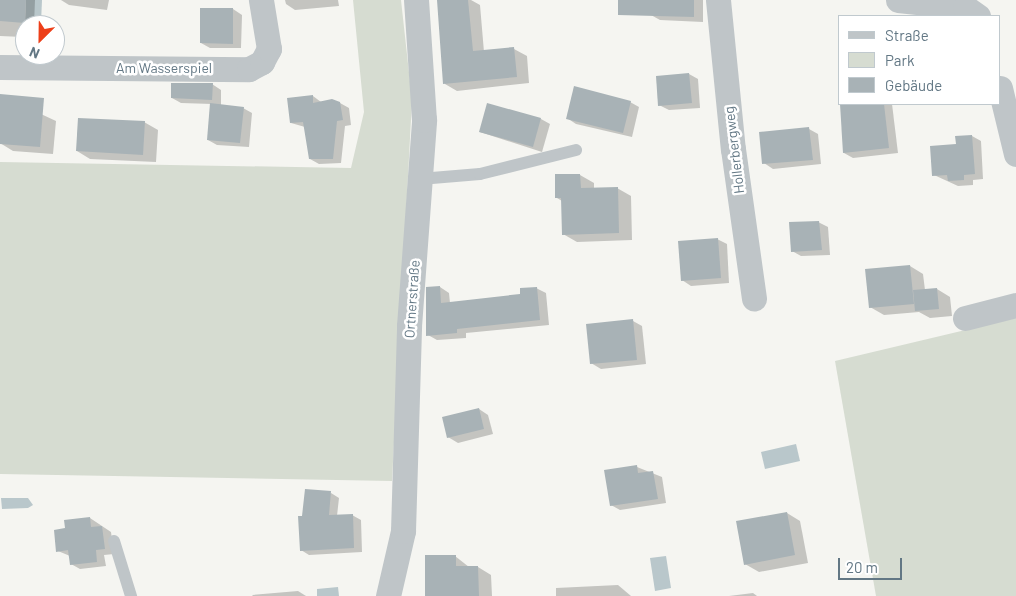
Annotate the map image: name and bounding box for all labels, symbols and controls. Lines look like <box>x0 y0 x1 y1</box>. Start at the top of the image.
north arrow <box>15 15 65 65</box>
legend <box>838 15 1001 105</box>
text: Straße <box>885 26 929 44</box>
text: N <box>27 44 42 63</box>
text: Park <box>885 51 914 69</box>
street label: Am Wasserspiel <box>116 60 212 76</box>
text: Gebäude <box>885 76 942 94</box>
street label: Hollerbergweg <box>720 105 748 195</box>
street label: Ortnerstraße <box>401 259 423 339</box>
scale bar <box>841 548 905 580</box>
text: 20 m <box>846 558 878 576</box>

